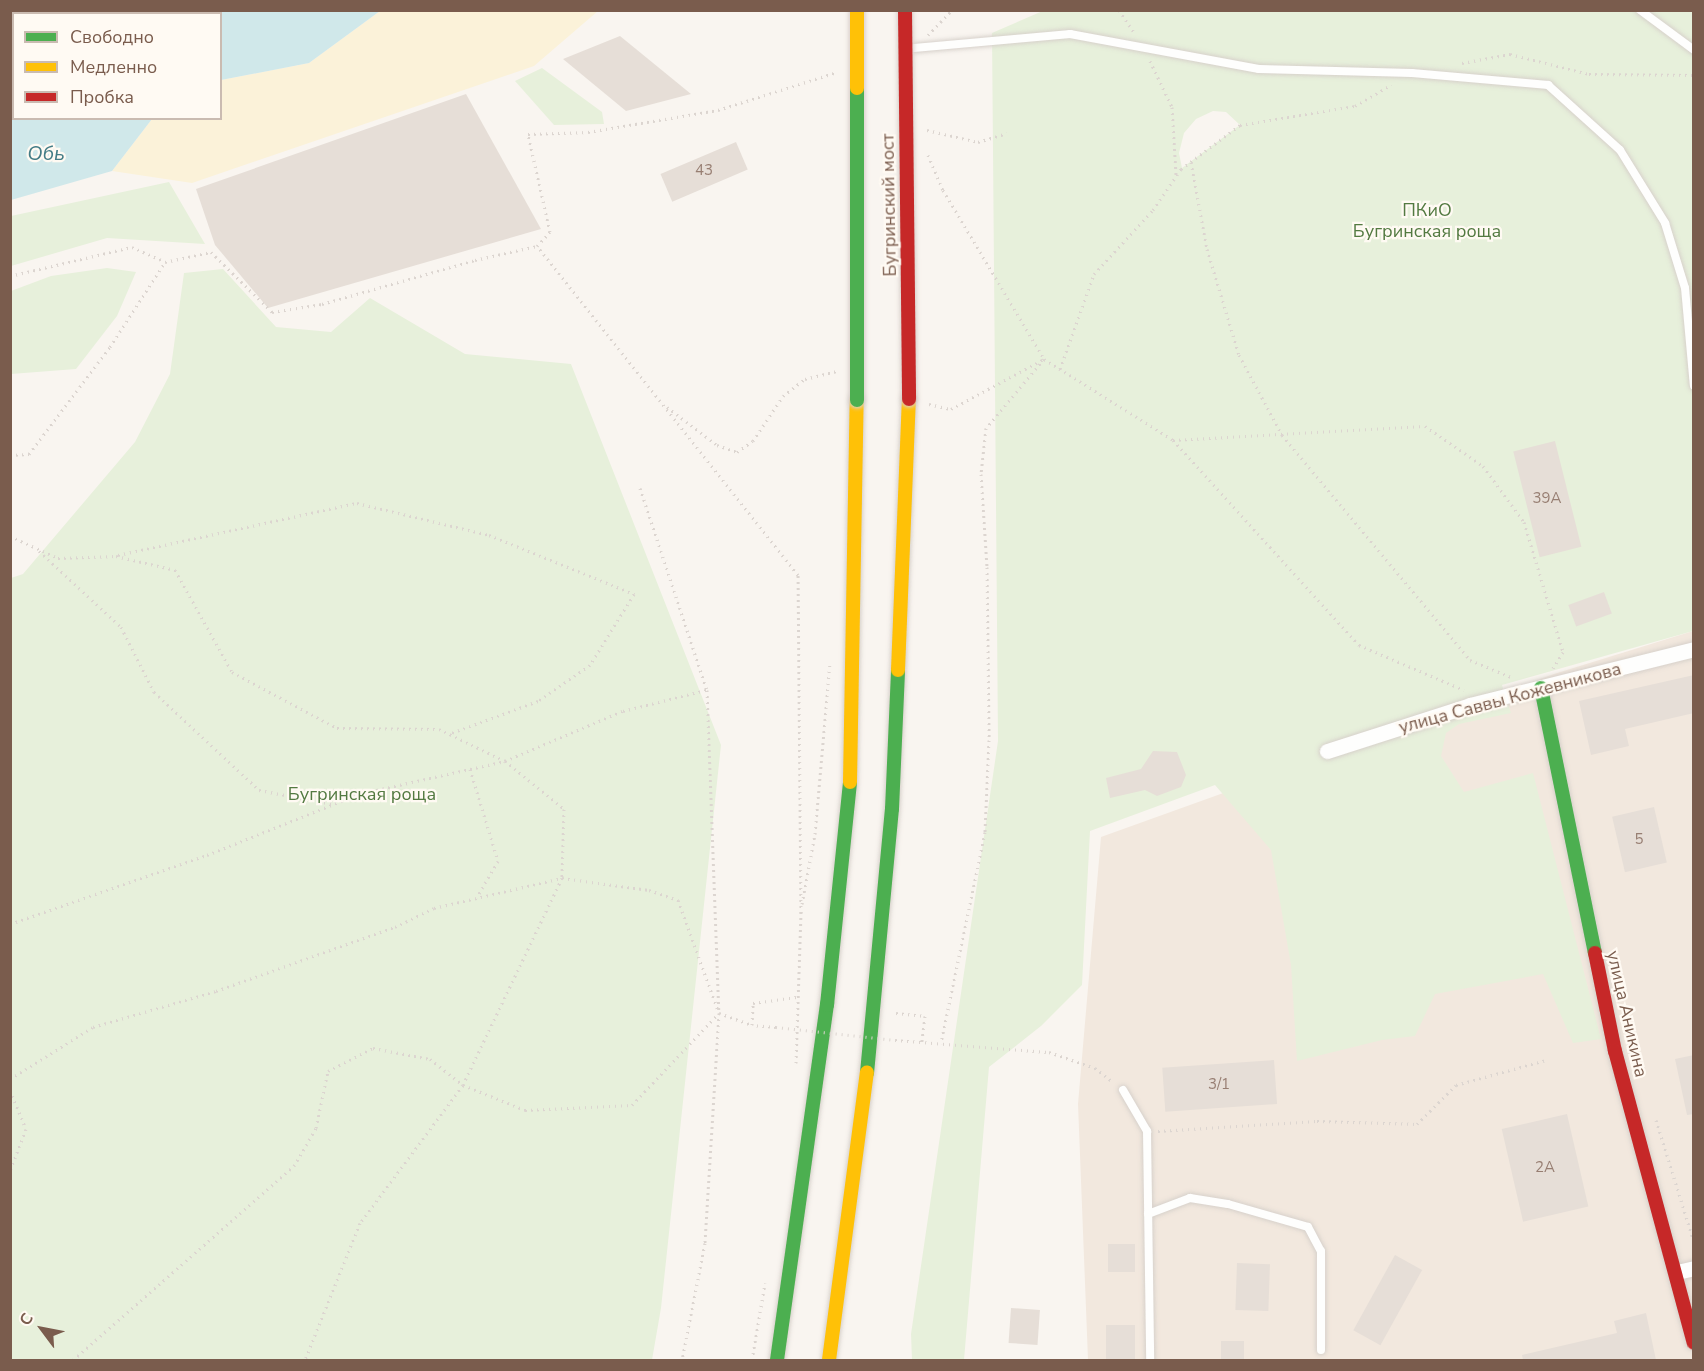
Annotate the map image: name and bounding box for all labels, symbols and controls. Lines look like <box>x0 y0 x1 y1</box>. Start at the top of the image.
legend <box>12 12 222 120</box>
text: Свободно <box>70 25 154 49</box>
text: Медленно <box>70 55 157 79</box>
text: Пробка <box>70 85 134 109</box>
street label: Бугринский мост <box>877 133 901 277</box>
water label: Обь <box>27 141 65 165</box>
house number: 43 <box>695 162 713 180</box>
park label: ПКиО Бугринская роща <box>1353 200 1501 242</box>
house number: 39А <box>1533 490 1561 508</box>
street label: улица Саввы Кожевникова <box>1396 658 1624 738</box>
park label: Бугринская роща <box>288 783 436 805</box>
house number: 5 <box>1635 831 1643 849</box>
street label: улица Аникина <box>1602 949 1652 1079</box>
house number: 3/1 <box>1208 1076 1230 1094</box>
house number: 2А <box>1535 1159 1555 1177</box>
north arrow <box>12 1299 72 1359</box>
text: С <box>15 1309 39 1330</box>

